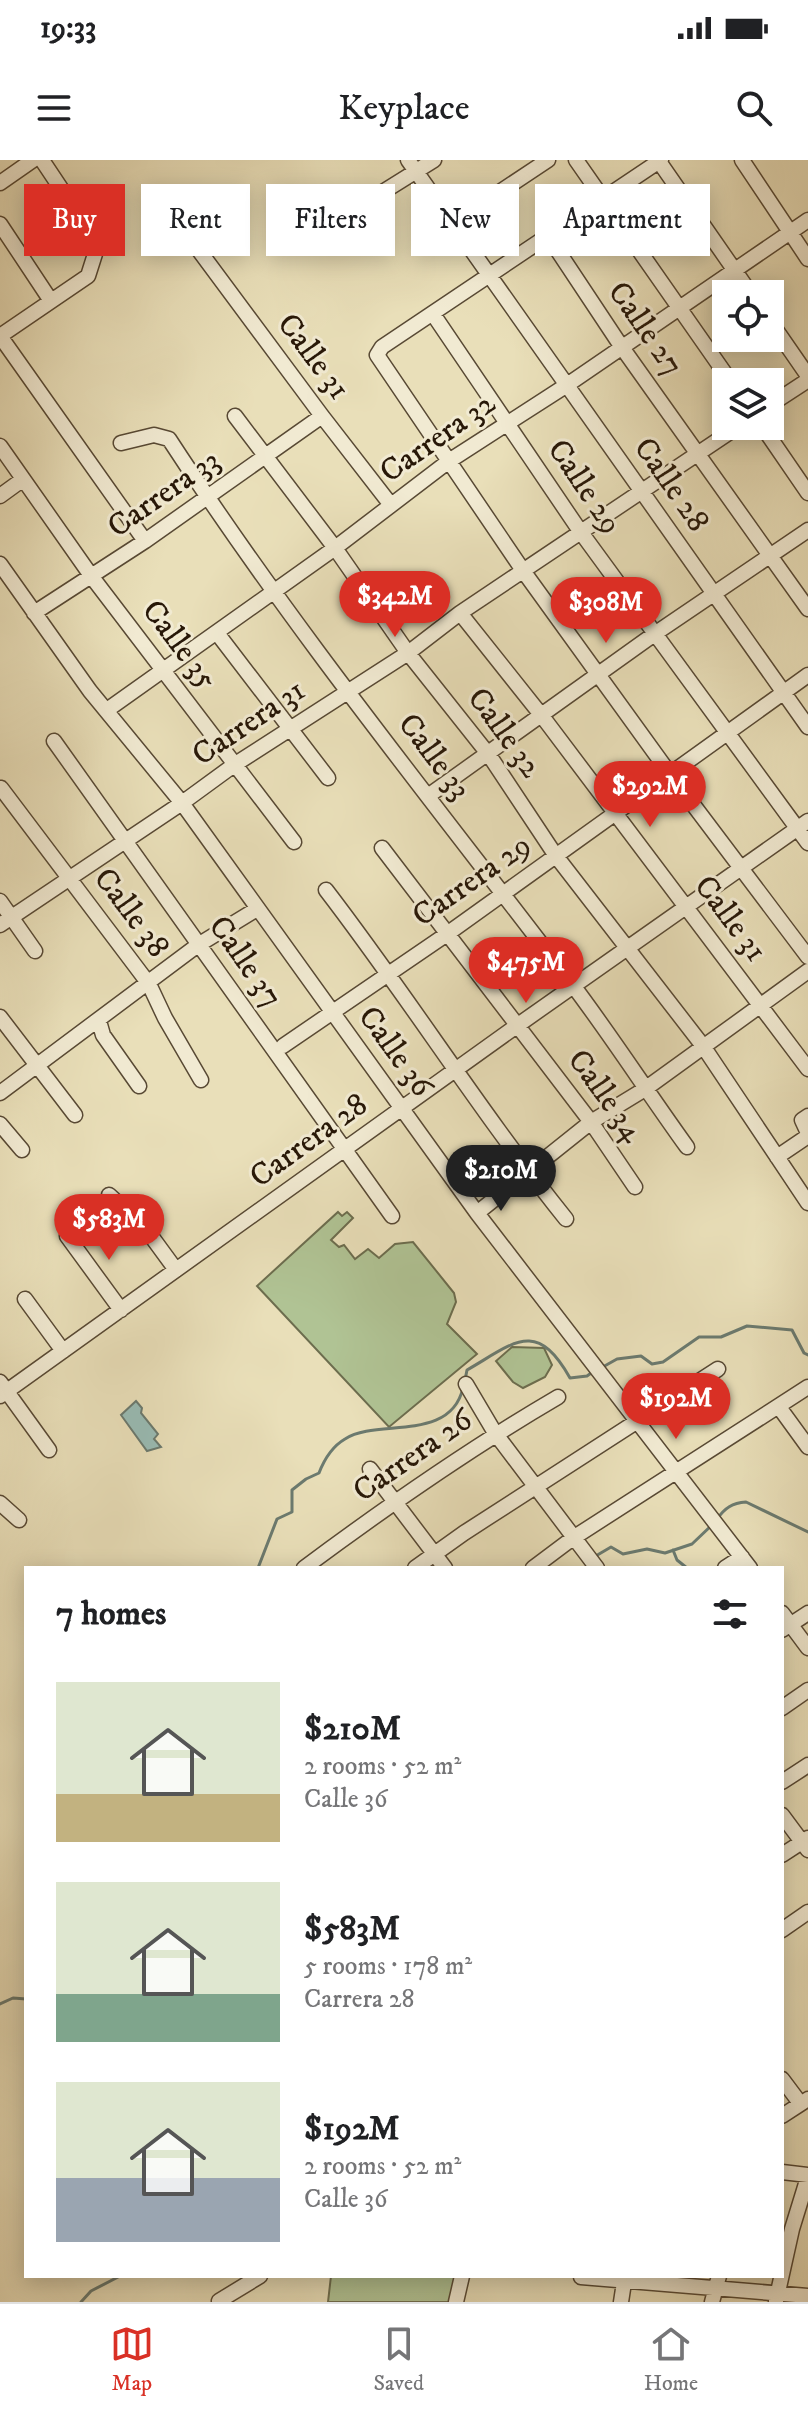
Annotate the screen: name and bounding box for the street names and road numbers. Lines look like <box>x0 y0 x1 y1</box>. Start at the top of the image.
street label: Calle 27 <box>598 274 692 384</box>
street label: Calle 31 <box>268 306 358 408</box>
street label: Carrera 32 <box>372 384 504 492</box>
street label: Calle 28 <box>624 430 718 540</box>
street label: Calle 29 <box>538 432 630 542</box>
street label: Carrera 33 <box>100 441 228 547</box>
street label: Calle 35 <box>132 592 226 698</box>
street label: Carrera 31 <box>185 671 313 775</box>
street label: Calle 32 <box>458 680 550 786</box>
street label: Calle 33 <box>389 706 479 808</box>
street label: Carrera 29 <box>405 826 539 936</box>
street label: Calle 38 <box>84 860 178 966</box>
street label: Calle 31 <box>685 868 775 970</box>
street label: Calle 37 <box>199 908 291 1016</box>
street label: Calle 36 <box>349 999 442 1106</box>
street label: Calle 34 <box>558 1042 652 1150</box>
street label: Carrera 28 <box>242 1085 376 1197</box>
street label: Carrera 26 <box>346 1400 482 1512</box>

